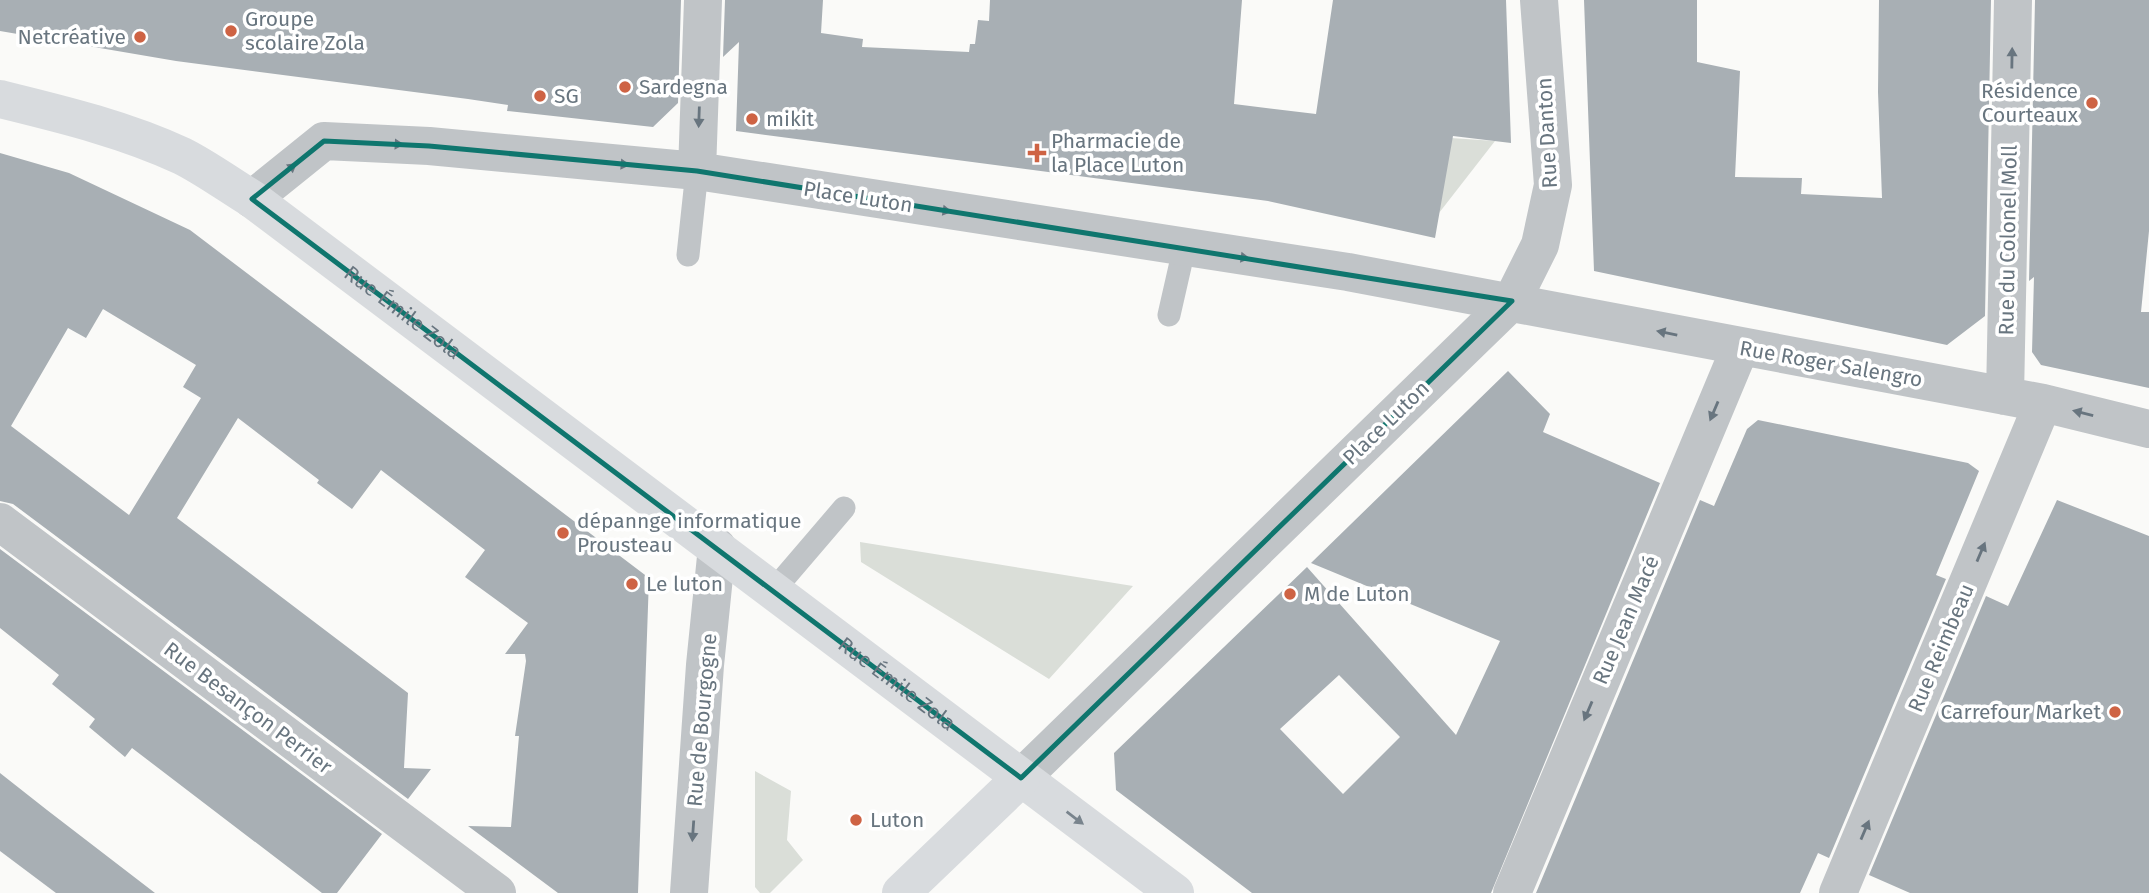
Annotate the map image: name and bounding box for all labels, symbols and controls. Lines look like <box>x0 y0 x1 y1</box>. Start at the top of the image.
place label: Groupe scolaire Zola <box>245 6 365 56</box>
marker: Groupe scolaire Zola <box>223 23 239 39</box>
place label: Netcréative <box>18 24 126 50</box>
marker: Netcréative <box>132 29 148 45</box>
one-way arrow <box>2006 47 2017 69</box>
place label: Sardegna <box>639 74 728 100</box>
street label: Rue Danton <box>1531 77 1563 189</box>
place label: Résidence Courteaux <box>1981 78 2079 128</box>
marker: Sardegna <box>617 79 633 95</box>
place label: SG <box>554 83 579 109</box>
marker: SG <box>532 88 548 104</box>
marker: Résidence Courteaux <box>2084 95 2100 111</box>
one-way arrow <box>693 106 705 128</box>
place label: mikit <box>766 106 815 132</box>
marker: mikit <box>744 111 760 127</box>
place label: Pharmacie de la Place Luton <box>1051 128 1184 178</box>
one-way arrow <box>382 139 404 150</box>
street label: Rue du Colonel Moll <box>1993 144 2023 336</box>
marker: Pharmacie de la Place Luton <box>1029 145 1045 161</box>
one-way arrow <box>608 159 630 170</box>
one-way arrow <box>279 162 297 177</box>
street label: Place Luton <box>801 176 915 218</box>
one-way arrow <box>930 205 952 216</box>
one-way arrow <box>1228 251 1250 262</box>
street label: Rue Émile Zola <box>339 260 467 365</box>
one-way arrow <box>1656 327 1678 338</box>
street label: Rue Roger Salengro <box>1737 335 1925 393</box>
street label: Place Luton <box>1337 375 1435 471</box>
one-way arrow <box>1708 400 1719 421</box>
one-way arrow <box>2072 407 2094 418</box>
place label: dépannge informatique Prousteau <box>577 508 801 558</box>
marker: dépannge informatique Prousteau <box>555 525 571 541</box>
one-way arrow <box>1975 542 1986 563</box>
street label: Rue Jean Macé <box>1587 552 1665 688</box>
place label: Le luton <box>646 571 723 597</box>
marker: Le luton <box>624 576 640 592</box>
street label: Rue Reimbeau <box>1902 580 1980 716</box>
place label: M de Luton <box>1304 581 1410 607</box>
marker: M de Luton <box>1282 586 1298 602</box>
street label: Rue Émile Zola <box>833 631 961 736</box>
street label: Rue de Bourgogne <box>681 632 723 808</box>
street label: Rue Besançon Perrier <box>159 636 337 780</box>
place label: Carrefour Market <box>1941 699 2101 725</box>
one-way arrow <box>1583 701 1594 722</box>
marker: Carrefour Market <box>2107 704 2123 720</box>
place label: Luton <box>870 807 924 833</box>
one-way arrow <box>1066 811 1084 826</box>
marker: Luton <box>848 812 864 828</box>
one-way arrow <box>1859 819 1870 840</box>
one-way arrow <box>687 820 698 842</box>

